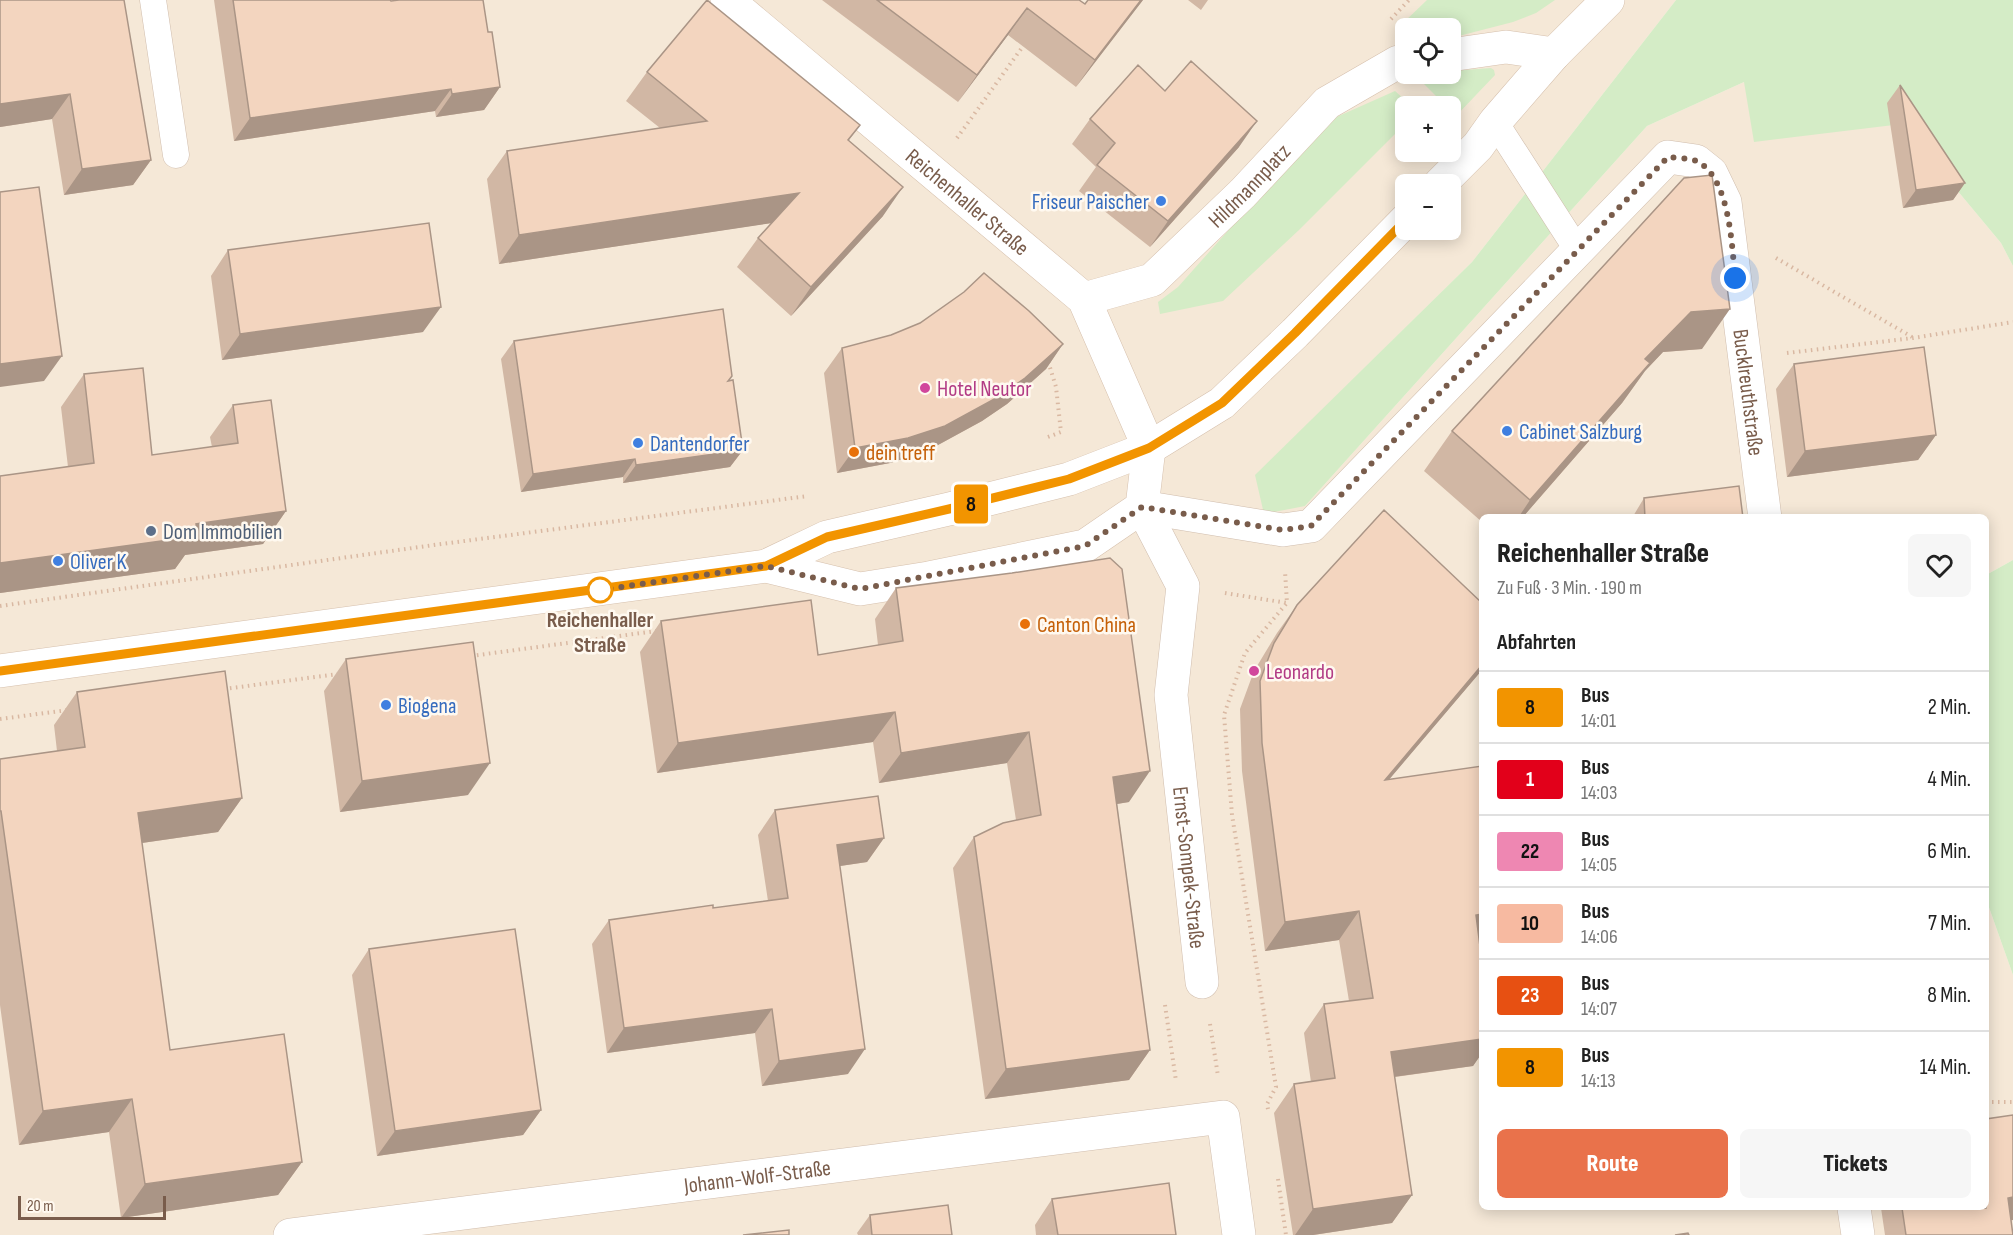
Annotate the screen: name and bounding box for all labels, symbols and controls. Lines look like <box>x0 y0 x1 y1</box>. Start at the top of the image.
map controls <box>1395 18 1461 240</box>
button: locate <box>1395 18 1461 84</box>
button: + <box>1395 96 1461 162</box>
street label: Hildmannplatz <box>1203 139 1297 234</box>
street label: Reichenhaller Straße <box>899 143 1034 262</box>
button: − <box>1395 174 1461 240</box>
place label: Friseur Paischer <box>1032 189 1149 216</box>
marker: Friseur Paischer <box>1154 194 1168 208</box>
your location <box>1720 263 1750 293</box>
street label: Bucklreuthstraße <box>1726 327 1769 457</box>
place label: Hotel Neutor <box>937 376 1032 403</box>
marker: Hotel Neutor <box>918 381 932 395</box>
place label: Cabinet Salzburg <box>1519 419 1642 446</box>
marker: Cabinet Salzburg <box>1500 424 1514 438</box>
place label: Dantendorfer <box>650 431 749 458</box>
marker: Dantendorfer <box>631 436 645 450</box>
place label: dein treff <box>866 440 935 467</box>
marker: dein treff <box>847 445 861 459</box>
line badge: 8 <box>952 484 990 524</box>
text: 8 <box>966 492 976 517</box>
place label: Dom Immobilien <box>163 519 283 546</box>
marker: Dom Immobilien <box>144 524 158 538</box>
button: heart <box>1908 534 1971 597</box>
text: Reichenhaller Straße <box>1497 537 1709 570</box>
place label: Oliver K <box>70 549 127 576</box>
marker: Oliver K <box>51 554 65 568</box>
text: Zu Fuß · 3 Min. · 190 m <box>1497 576 1642 600</box>
marker: Reichenhaller Straße <box>587 577 613 603</box>
place label: Reichenhaller Straße <box>547 607 653 659</box>
place label: Canton China <box>1037 612 1136 639</box>
marker: Canton China <box>1018 617 1032 631</box>
text: Abfahrten <box>1497 629 1576 656</box>
place label: Leonardo <box>1266 659 1334 686</box>
marker: Leonardo <box>1247 664 1261 678</box>
text: Bus <box>1581 682 1610 709</box>
place label: Biogena <box>398 693 456 720</box>
text: 2 Min. <box>1928 694 1971 721</box>
text: 8 <box>1525 695 1535 720</box>
marker: Biogena <box>379 698 393 712</box>
text: 14:01 <box>1581 709 1616 733</box>
text: Bus <box>1581 754 1610 781</box>
text: 4 Min. <box>1928 766 1971 793</box>
text: 1 <box>1526 767 1534 792</box>
text: 14:03 <box>1581 781 1617 805</box>
street label: Ernst-Sompek-Straße <box>1166 785 1210 950</box>
text: Bus <box>1581 826 1610 853</box>
text: 6 Min. <box>1927 838 1971 865</box>
text: 22 <box>1521 839 1539 864</box>
text: 14:05 <box>1581 853 1617 877</box>
text: Bus <box>1581 898 1610 925</box>
text: 7 Min. <box>1928 910 1971 937</box>
text: 10 <box>1521 911 1539 936</box>
text: 14:06 <box>1581 925 1618 949</box>
text: Bus <box>1581 970 1610 997</box>
text: 8 Min. <box>1927 982 1971 1009</box>
text: 23 <box>1521 983 1539 1008</box>
text: 14:07 <box>1581 997 1617 1021</box>
text: Bus <box>1581 1042 1610 1069</box>
text: 14 Min. <box>1920 1054 1971 1081</box>
text: 8 <box>1525 1055 1535 1080</box>
text: 14:13 <box>1581 1069 1616 1093</box>
button: Route <box>1497 1129 1728 1198</box>
button: Tickets <box>1740 1129 1971 1198</box>
street label: Johann-Wolf-Straße <box>681 1155 833 1200</box>
scale bar <box>18 1193 166 1220</box>
text: 20 m <box>27 1197 54 1216</box>

